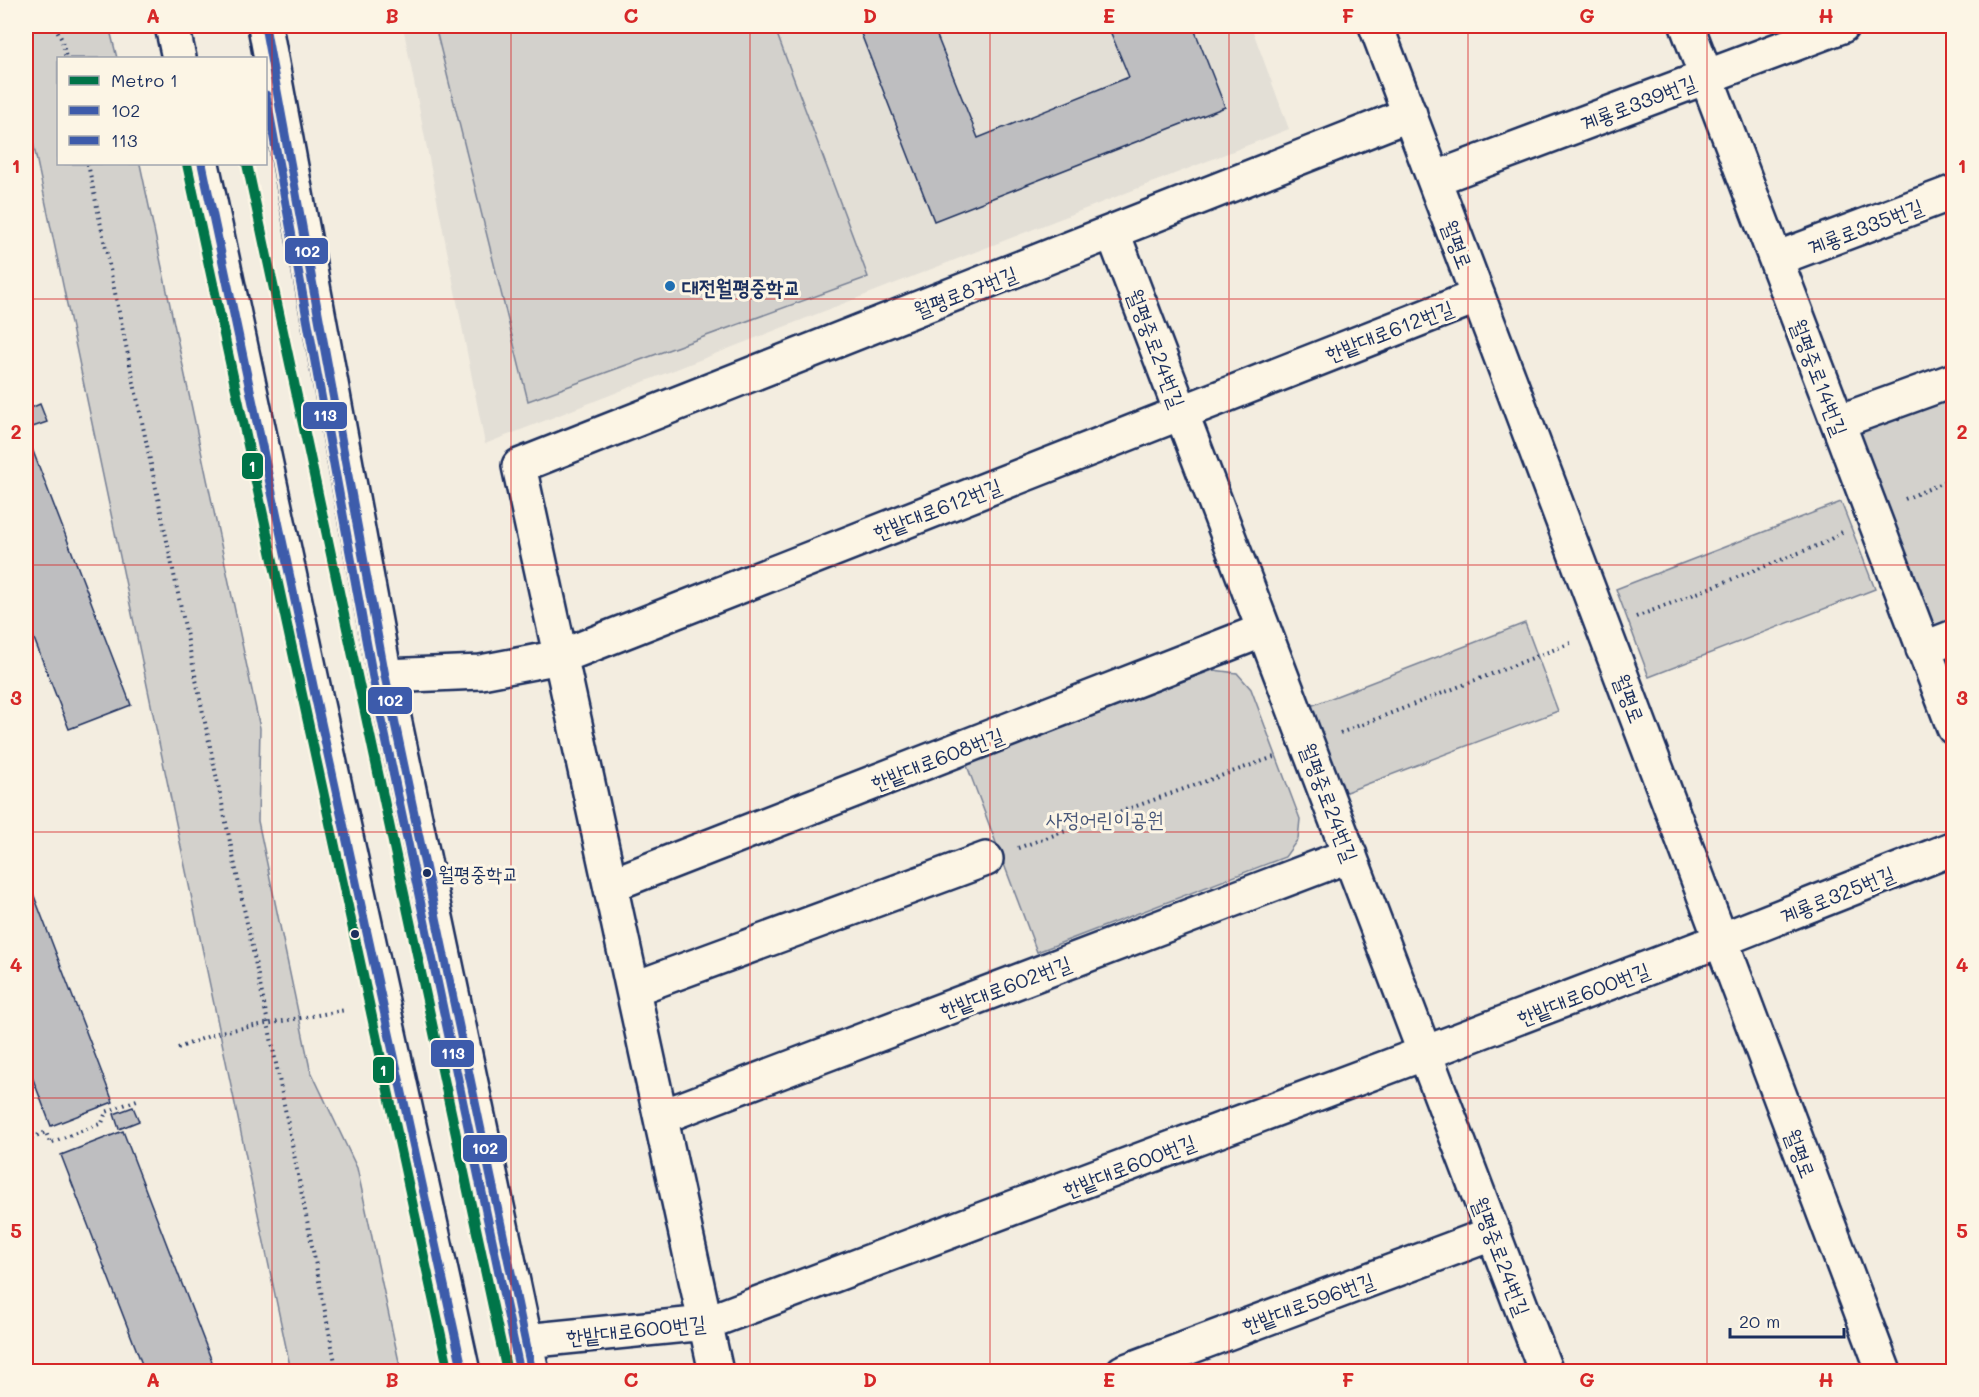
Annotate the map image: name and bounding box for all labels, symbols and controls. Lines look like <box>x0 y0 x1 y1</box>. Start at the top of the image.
text: A <box>146 2 160 28</box>
text: B <box>385 2 399 28</box>
text: C <box>624 2 639 28</box>
text: D <box>863 2 877 28</box>
text: E <box>1103 2 1115 28</box>
text: F <box>1342 2 1355 28</box>
text: G <box>1579 2 1595 28</box>
text: H <box>1818 2 1834 28</box>
legend <box>57 57 267 165</box>
text: Metro 1 <box>111 68 178 92</box>
street label: 계룡로339번길 <box>1576 68 1700 136</box>
text: 102 <box>111 98 140 122</box>
text: 113 <box>111 128 138 152</box>
text: 1 <box>12 152 20 178</box>
text: 1 <box>1958 152 1966 178</box>
street label: 계룡로335번길 <box>1804 192 1927 260</box>
street label: 월평로 <box>1436 215 1480 273</box>
line badge: 102 <box>284 237 329 265</box>
text: 102 <box>294 240 320 261</box>
street label: 월평로87번길 <box>909 259 1021 323</box>
place label: 대전월평중학교 <box>682 273 800 300</box>
marker: 대전월평중학교 <box>663 279 677 293</box>
street label: 월평중로24번길 <box>1122 285 1192 411</box>
street label: 한밭대로612번길 <box>1321 293 1457 367</box>
street label: 월평중로14번길 <box>1785 315 1855 439</box>
line badge: 113 <box>302 401 348 430</box>
text: 113 <box>313 404 337 425</box>
text: 2 <box>10 418 22 444</box>
text: 2 <box>1956 418 1968 444</box>
line badge: 1 <box>241 452 264 480</box>
text: 1 <box>248 455 256 476</box>
street label: 한밭대로612번길 <box>869 471 1005 545</box>
street label: 월평로 <box>1608 669 1652 727</box>
text: 3 <box>10 684 22 710</box>
text: 3 <box>1956 684 1968 710</box>
line badge: 102 <box>367 686 413 715</box>
text: 102 <box>377 689 403 710</box>
street label: 한밭대로608번길 <box>867 720 1007 796</box>
street label: 월평중로24번길 <box>1295 739 1365 865</box>
park label: 사정어린이공원 <box>1046 805 1164 832</box>
street label: 계룡로325번길 <box>1776 859 1898 929</box>
place label: 월평중학교 <box>438 860 518 886</box>
marker: 월평중학교 <box>421 867 433 879</box>
unlabelled marker <box>349 928 361 940</box>
street label: 한밭대로602번길 <box>935 949 1075 1023</box>
text: 4 <box>10 951 23 977</box>
text: 4 <box>1956 951 1969 977</box>
street label: 한밭대로600번길 <box>1513 955 1653 1031</box>
line badge: 113 <box>430 1039 475 1068</box>
text: 113 <box>441 1042 465 1063</box>
line badge: 1 <box>372 1056 395 1084</box>
text: 1 <box>379 1059 387 1080</box>
street label: 월평로 <box>1779 1124 1823 1182</box>
street label: 한밭대로600번길 <box>1059 1127 1199 1203</box>
line badge: 102 <box>462 1134 508 1163</box>
text: 102 <box>472 1137 498 1158</box>
street label: 월평중로24번길 <box>1467 1193 1537 1319</box>
text: 5 <box>10 1217 22 1243</box>
text: 5 <box>1956 1217 1968 1243</box>
street label: 한밭대로596번길 <box>1238 1266 1378 1338</box>
scale bar <box>1730 1301 1844 1339</box>
street label: 한밭대로600번길 <box>565 1308 707 1350</box>
text: 20 m <box>1739 1309 1780 1333</box>
text: A <box>146 1366 160 1392</box>
text: B <box>385 1366 399 1392</box>
text: C <box>624 1366 639 1392</box>
text: D <box>863 1366 877 1392</box>
text: E <box>1103 1366 1115 1392</box>
text: F <box>1342 1366 1355 1392</box>
text: G <box>1579 1366 1595 1392</box>
text: H <box>1818 1366 1834 1392</box>

